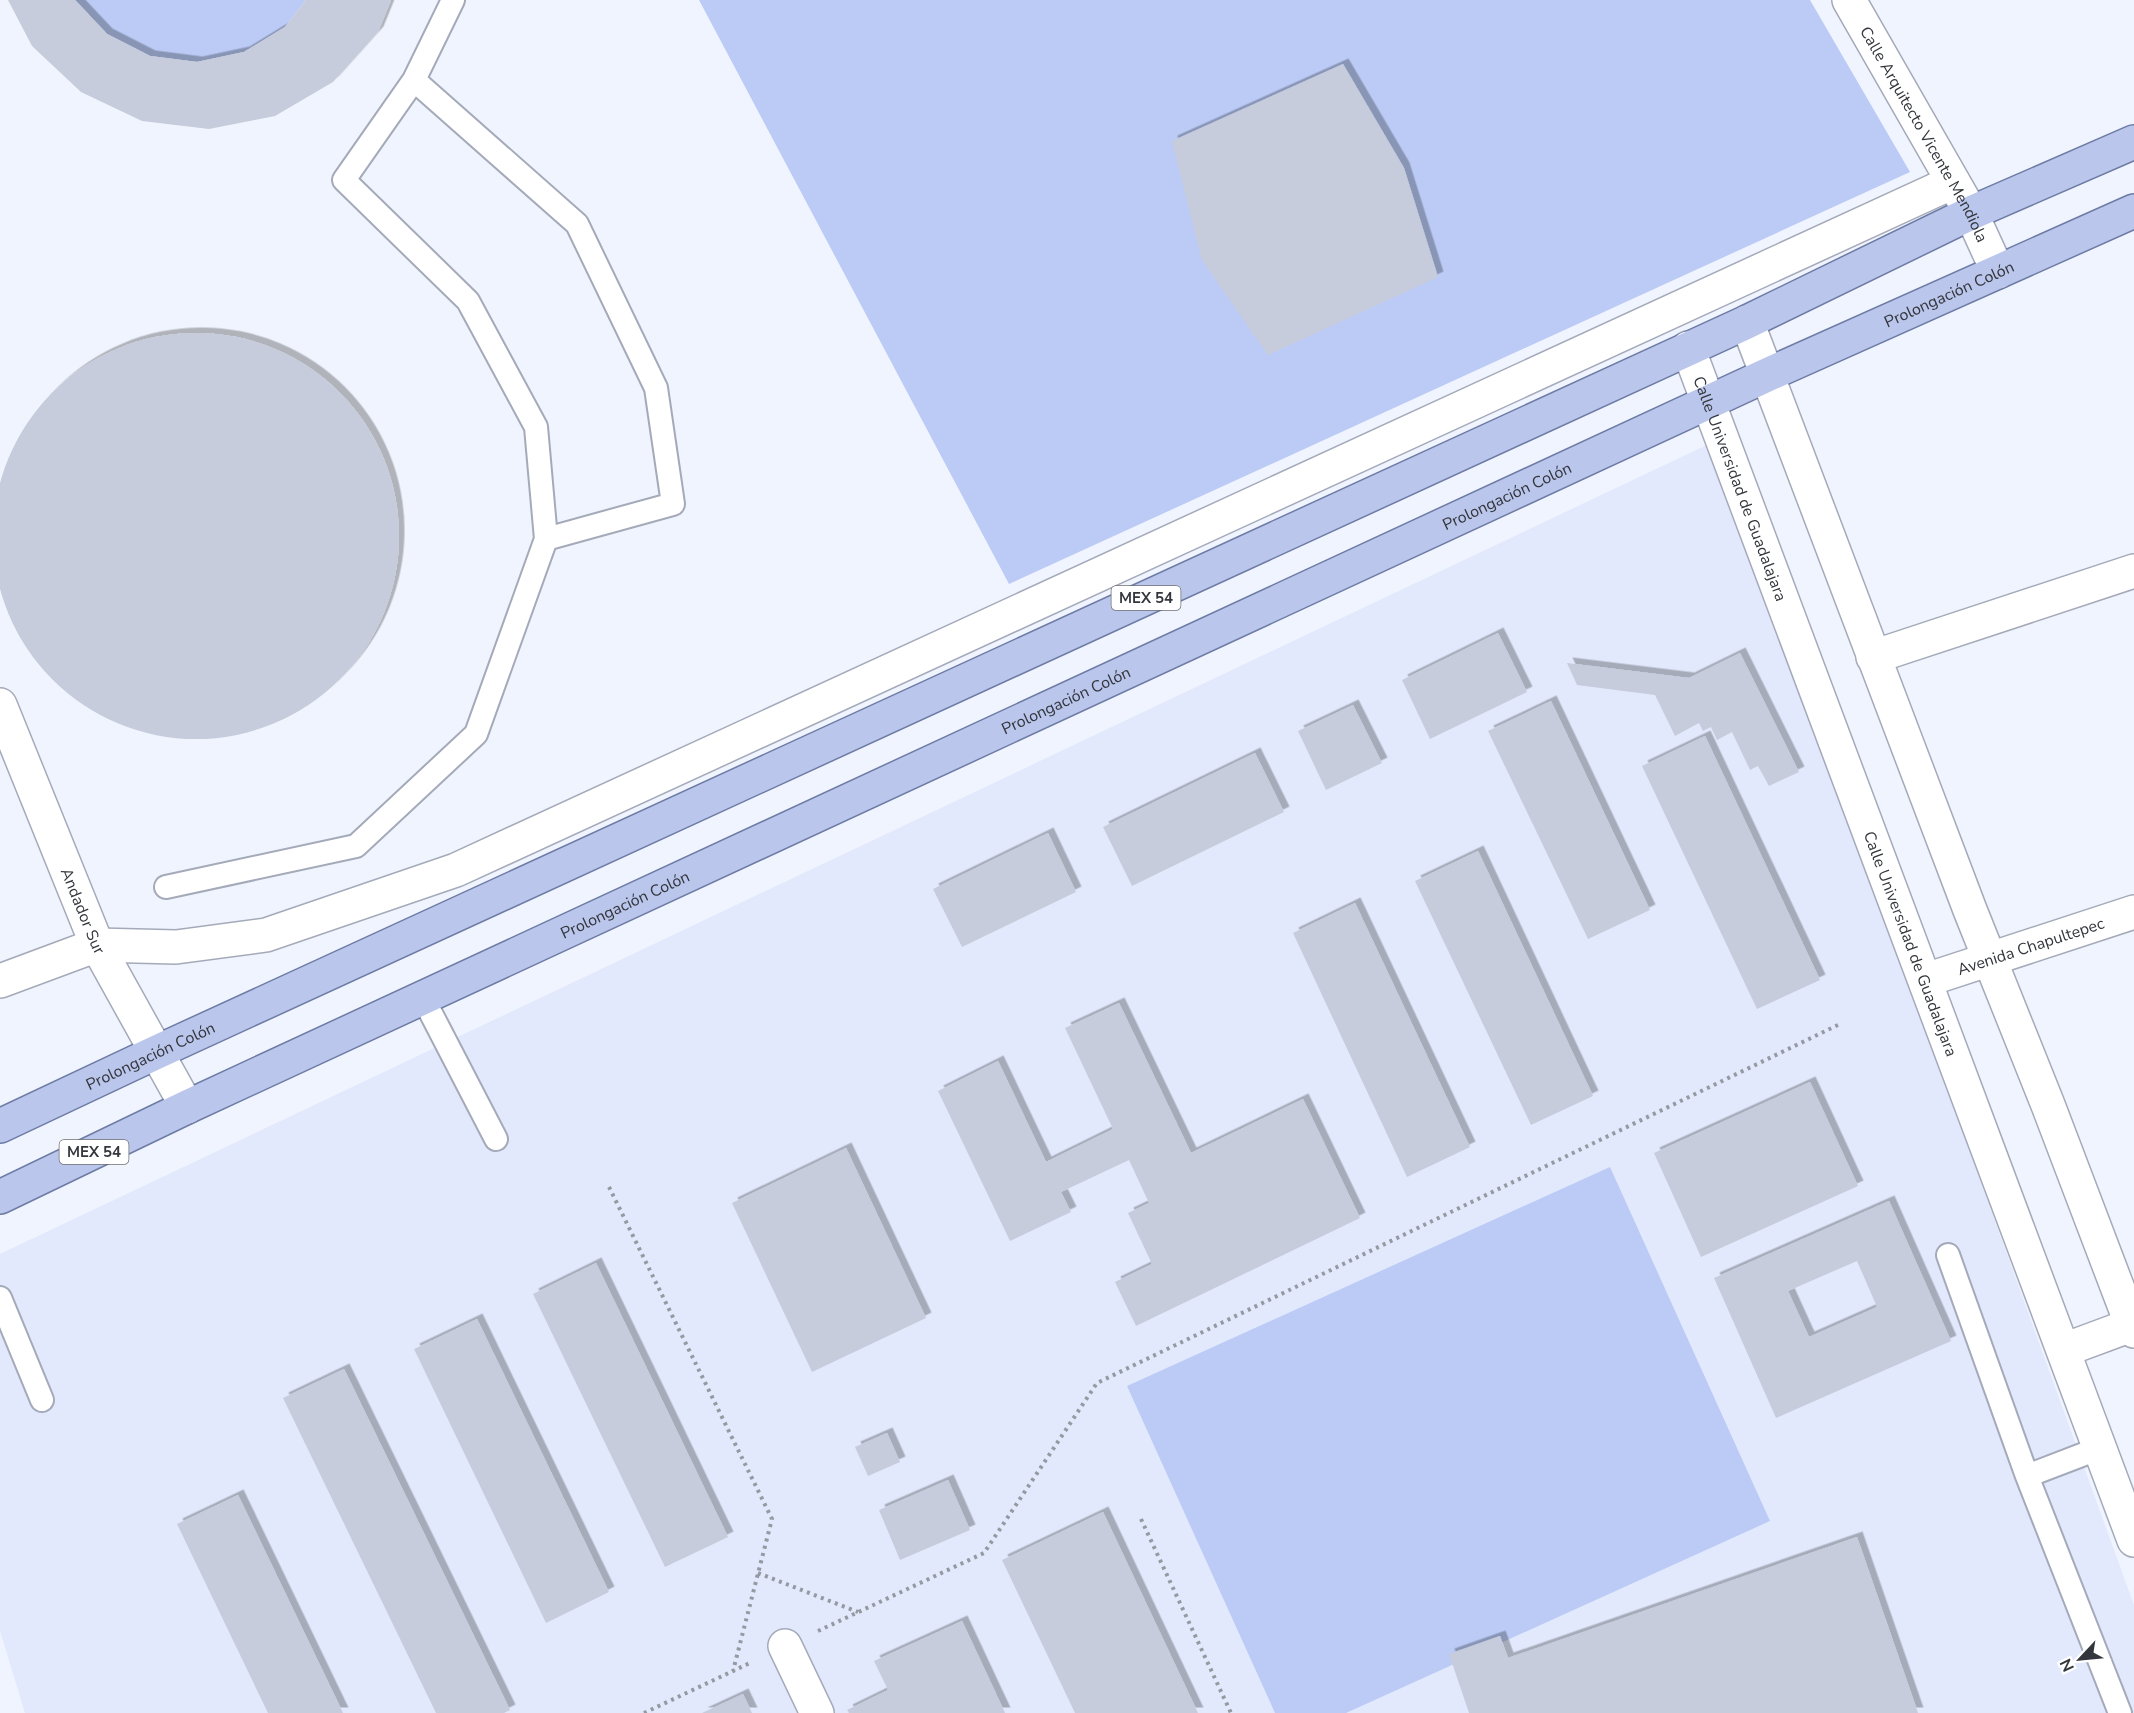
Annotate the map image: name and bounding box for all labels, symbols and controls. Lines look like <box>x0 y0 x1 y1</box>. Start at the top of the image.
street label: Calle Arquitecto Vicente Mendiola <box>1854 22 1993 246</box>
street label: Prolongación Colón <box>1881 256 2018 333</box>
street label: Calle Universidad de Guadalajara <box>1687 373 1792 605</box>
street label: Prolongación Colón <box>1439 457 1575 536</box>
road number: MEX 54 <box>1112 586 1180 610</box>
street label: Prolongación Colón <box>998 661 1134 740</box>
street label: Calle Universidad de Guadalajara <box>1858 828 1962 1060</box>
street label: Andador Sur <box>55 865 110 959</box>
street label: Prolongación Colón <box>557 866 693 945</box>
street label: Avenida Chapultepec <box>1955 912 2108 981</box>
street label: Prolongación Colón <box>83 1017 219 1096</box>
road number: MEX 54 <box>60 1140 128 1164</box>
north arrow <box>2050 1629 2110 1689</box>
text: N <box>2055 1655 2080 1675</box>

